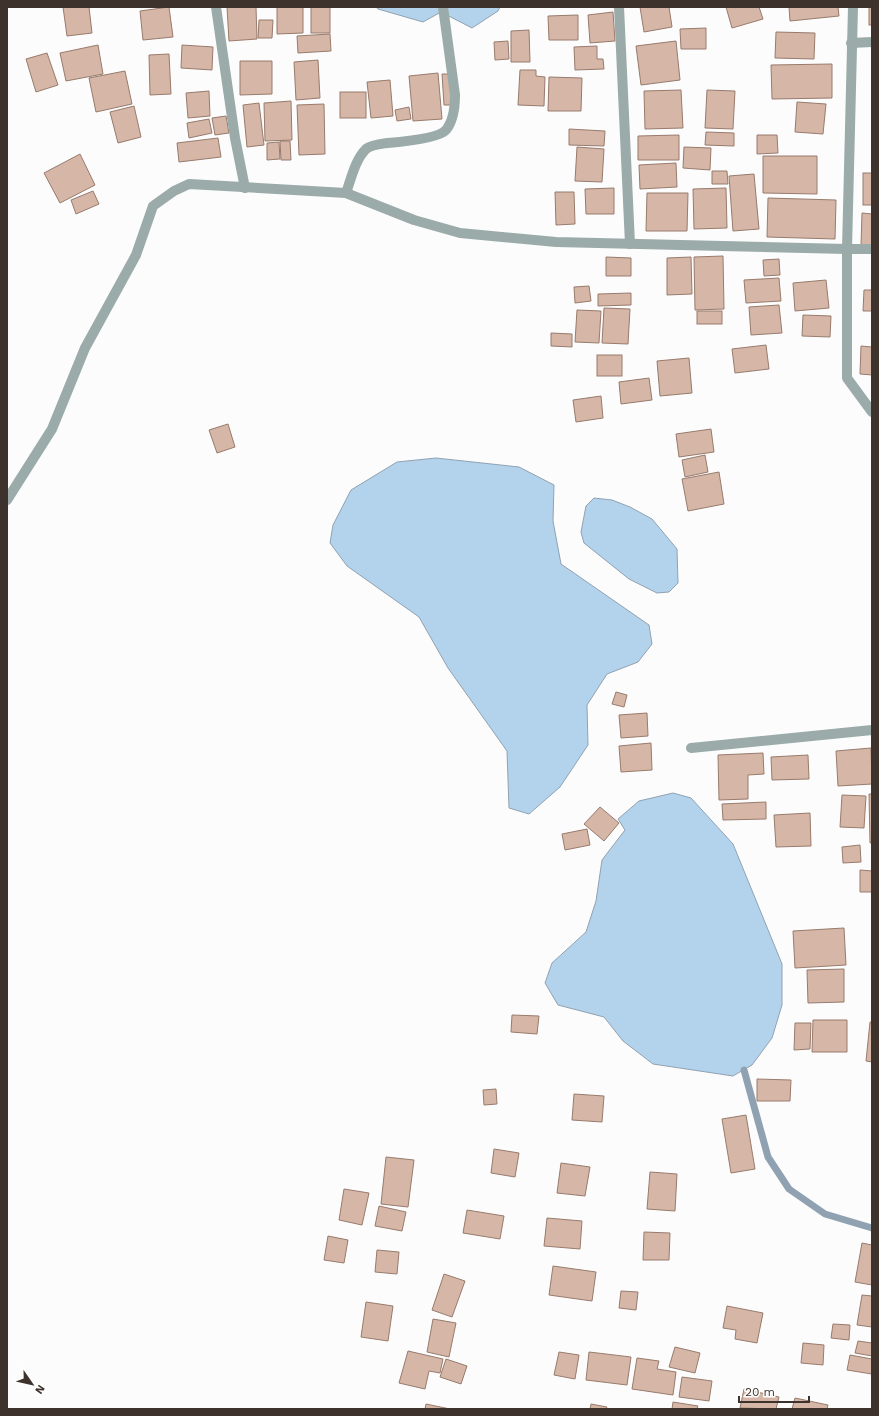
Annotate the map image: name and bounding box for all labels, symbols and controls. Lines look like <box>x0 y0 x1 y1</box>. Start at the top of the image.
north arrow <box>12 1364 52 1404</box>
scale bar <box>739 1378 809 1404</box>
text: N <box>32 1382 48 1396</box>
text: 20 m <box>745 1385 775 1399</box>

